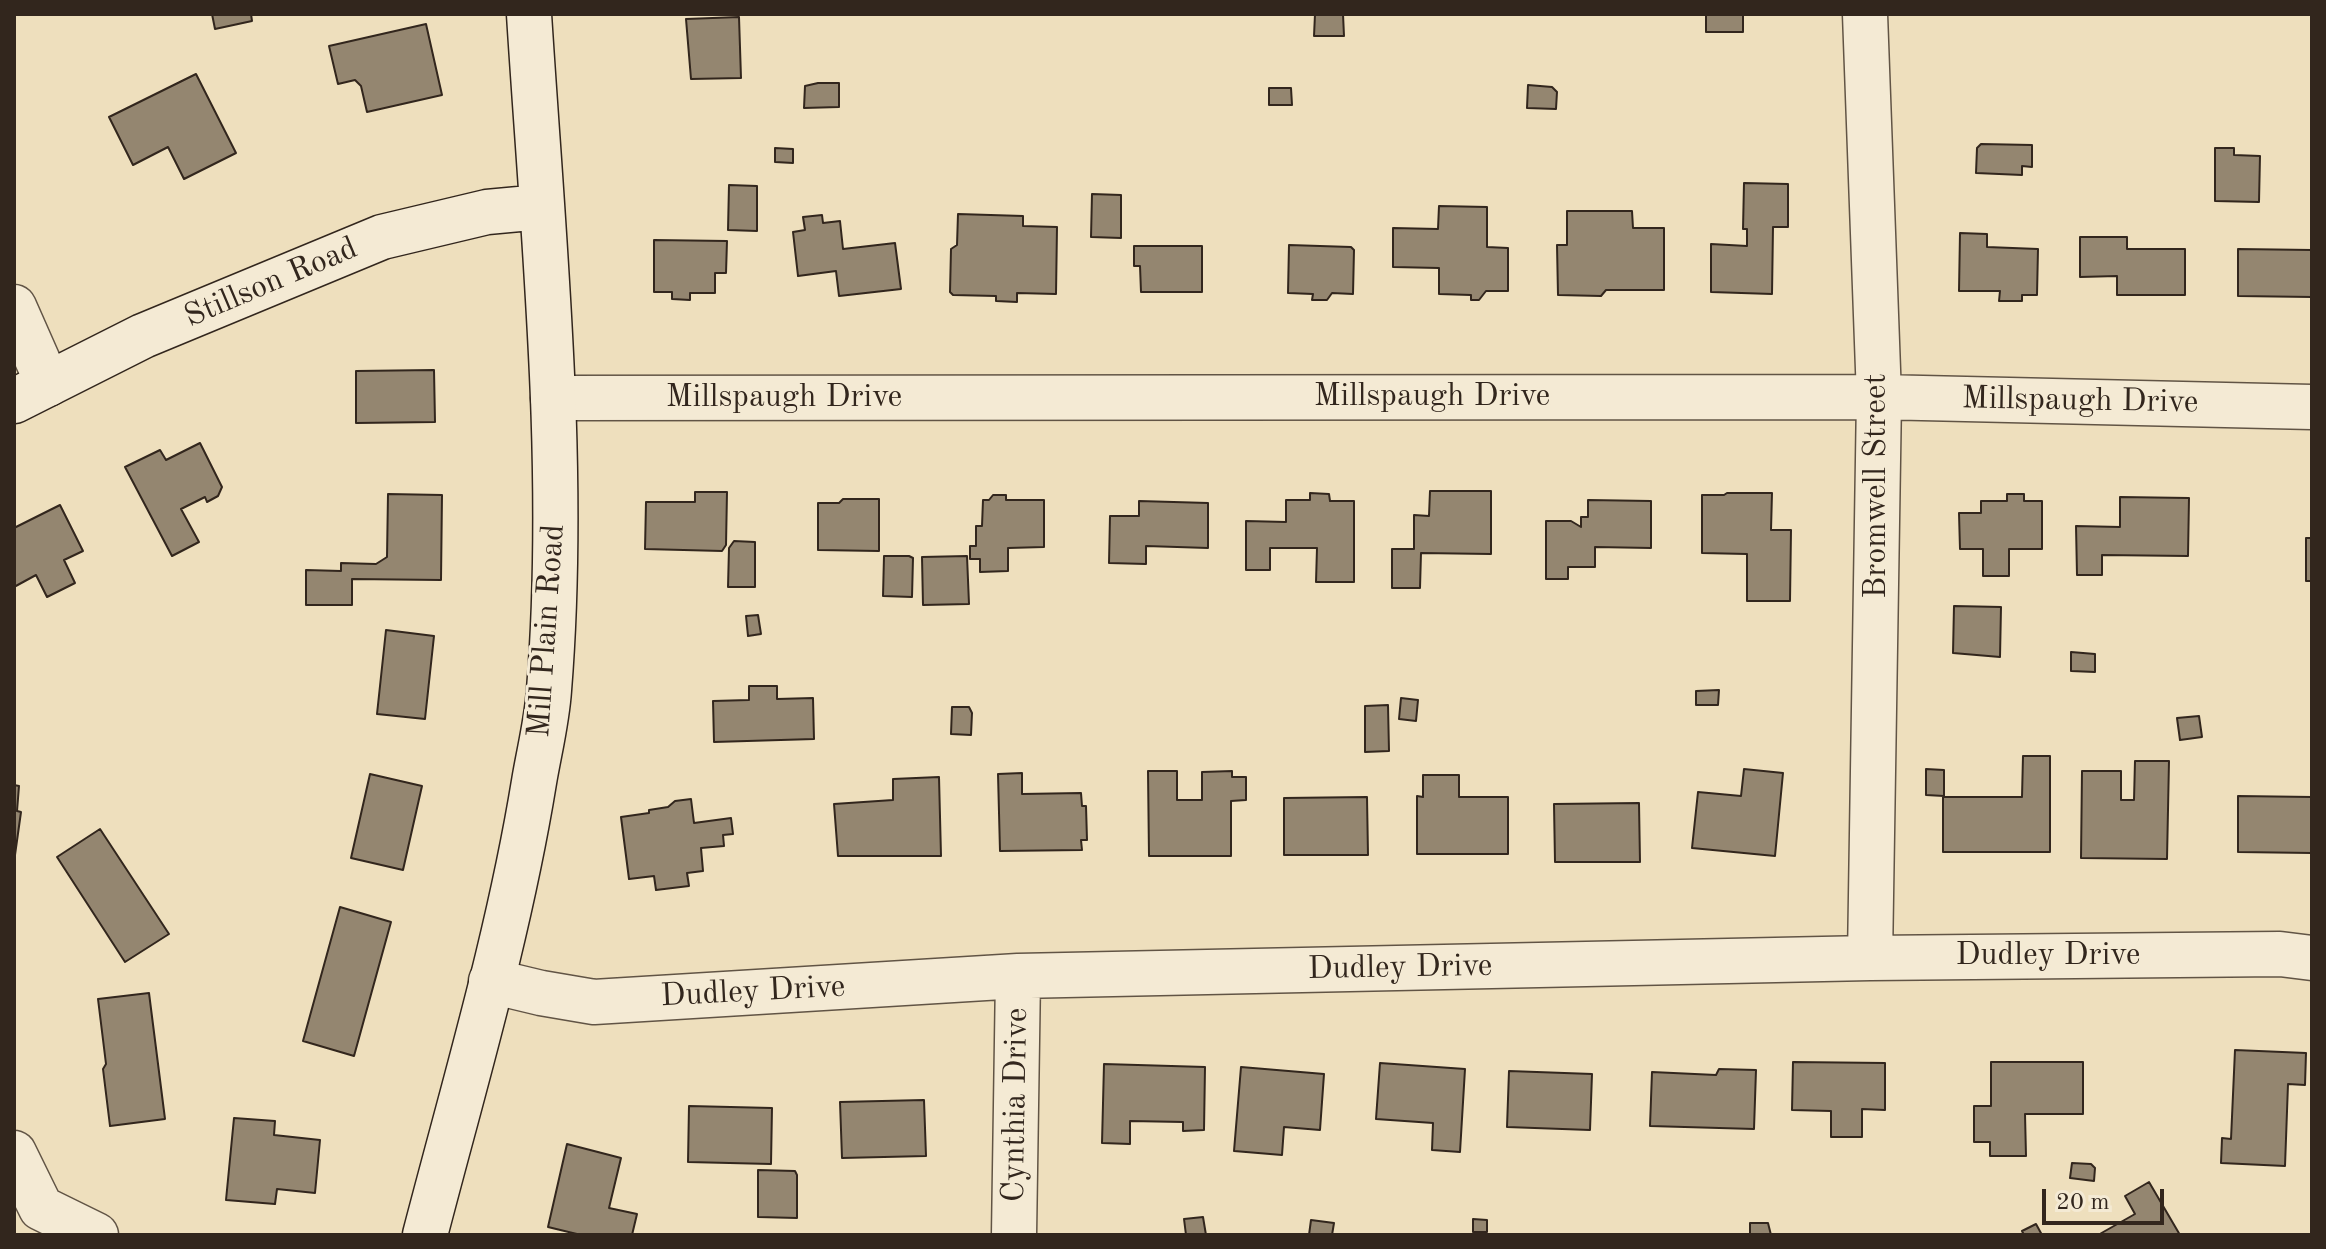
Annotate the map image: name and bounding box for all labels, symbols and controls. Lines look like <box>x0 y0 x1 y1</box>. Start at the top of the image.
street label: Stillson Road <box>179 229 363 337</box>
street label: Bromwell Street <box>1858 373 1896 599</box>
street label: Millspaugh Drive <box>1314 378 1550 416</box>
street label: Millspaugh Drive <box>666 379 902 417</box>
street label: Millspaugh Drive <box>1961 380 2199 422</box>
street label: Mill Plain Road <box>520 523 574 739</box>
street label: Dudley Drive <box>1956 937 2140 975</box>
street label: Dudley Drive <box>1307 947 1493 989</box>
street label: Dudley Drive <box>660 968 846 1016</box>
street label: Cynthia Drive <box>995 1007 1037 1203</box>
scale bar <box>2046 1173 2168 1223</box>
text: 20 m <box>2056 1191 2110 1215</box>

